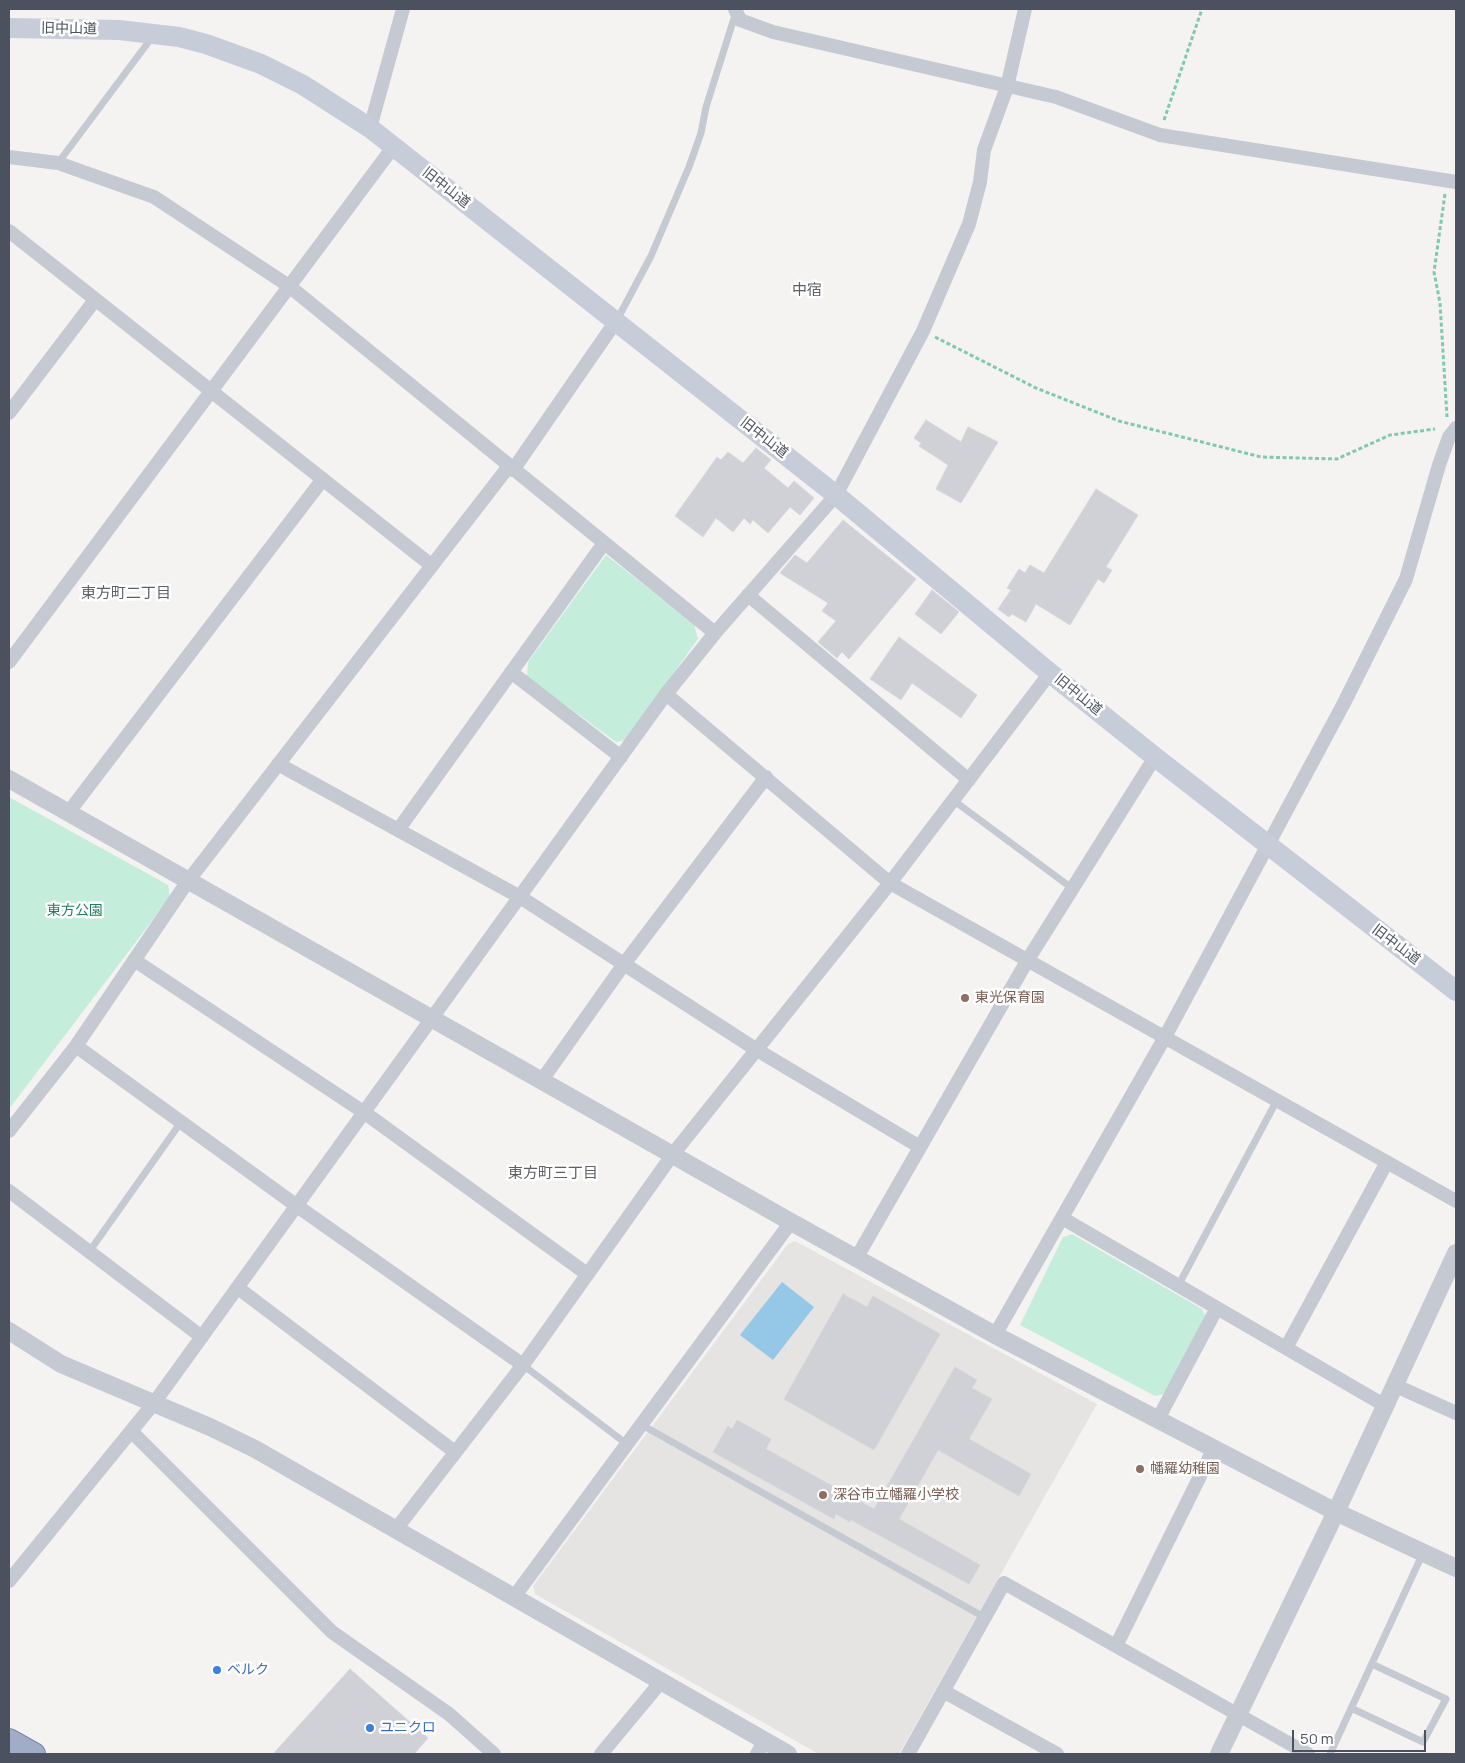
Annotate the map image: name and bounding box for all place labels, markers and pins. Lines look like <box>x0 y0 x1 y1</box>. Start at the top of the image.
place label: 東光保育園 <box>975 990 1045 1006</box>
marker: 東光保育園 <box>959 992 971 1004</box>
place label: 幡羅幼稚園 <box>1150 1461 1220 1477</box>
marker: 幡羅幼稚園 <box>1134 1463 1146 1475</box>
place label: 深谷市立幡羅小学校 <box>833 1487 959 1503</box>
marker: 深谷市立幡羅小学校 <box>817 1489 829 1501</box>
place label: ベルク <box>227 1662 269 1678</box>
marker: ベルク <box>211 1664 223 1676</box>
place label: ユニクロ <box>380 1720 436 1736</box>
marker: ユニクロ <box>364 1722 376 1734</box>

